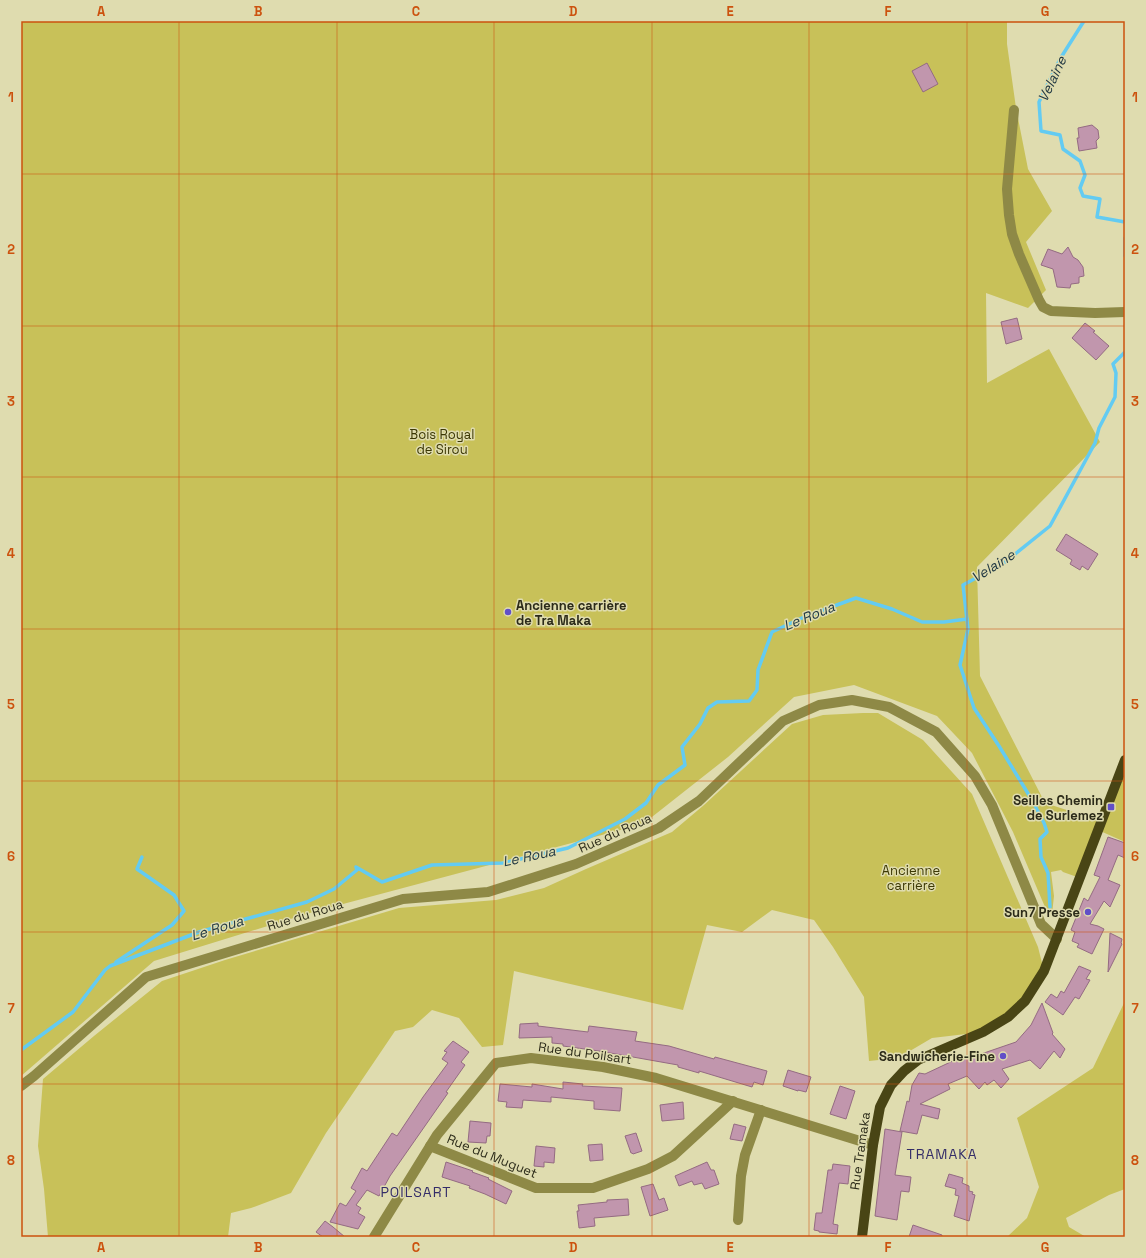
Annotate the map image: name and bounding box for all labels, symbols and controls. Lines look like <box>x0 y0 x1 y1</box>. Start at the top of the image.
text: A <box>97 3 106 20</box>
text: B <box>254 3 263 20</box>
text: C <box>412 3 420 20</box>
text: D <box>569 3 578 20</box>
text: E <box>726 3 734 20</box>
text: F <box>885 3 892 20</box>
text: G <box>1041 3 1049 20</box>
water label: Velaine <box>1034 53 1071 105</box>
text: 1 <box>8 89 14 106</box>
text: 1 <box>1132 89 1138 106</box>
text: 2 <box>7 241 15 258</box>
text: 2 <box>1131 241 1139 258</box>
text: 3 <box>7 393 15 410</box>
text: 3 <box>1131 393 1139 410</box>
park label: Bois Royal de Sirou <box>410 426 474 458</box>
text: 4 <box>7 545 15 562</box>
water label: Velaine <box>968 545 1019 586</box>
text: 4 <box>1131 545 1139 562</box>
place label: Ancienne carrière de Tra Maka <box>516 597 626 629</box>
water label: Le Roua <box>781 597 838 634</box>
marker: Ancienne carrière de Tra Maka <box>503 607 513 617</box>
text: 5 <box>7 696 15 713</box>
text: 5 <box>1131 696 1139 713</box>
place label: Seilles Chemin de Surlemez <box>1013 792 1103 824</box>
marker: Seilles Chemin de Surlemez <box>1106 802 1116 812</box>
street label: Rue du Roua <box>576 809 655 857</box>
water label: Le Roua <box>501 841 558 870</box>
text: 6 <box>7 848 15 865</box>
text: 6 <box>1131 848 1139 865</box>
park label: Ancienne carrière <box>882 862 940 894</box>
street label: Rue du Roua <box>265 895 346 935</box>
place label: Sun7 Presse <box>1004 904 1080 921</box>
marker: Sun7 Presse <box>1083 907 1093 917</box>
water label: Le Roua <box>189 911 246 944</box>
text: 7 <box>7 1000 15 1017</box>
text: 7 <box>1131 1000 1139 1017</box>
street label: Rue du Poilsart <box>537 1038 633 1068</box>
place label: Sandwicherie-Fine <box>879 1048 995 1065</box>
marker: Sandwicherie-Fine <box>998 1051 1008 1061</box>
street label: Rue Tramaka <box>846 1110 874 1191</box>
street label: Rue du Muguet <box>444 1130 540 1182</box>
district label: TRAMAKA <box>906 1145 978 1163</box>
text: 8 <box>7 1152 15 1169</box>
text: 8 <box>1131 1152 1139 1169</box>
district label: POILSART <box>380 1183 452 1201</box>
text: A <box>97 1239 106 1256</box>
text: B <box>254 1239 263 1256</box>
text: C <box>412 1239 420 1256</box>
text: D <box>569 1239 578 1256</box>
text: E <box>726 1239 734 1256</box>
text: F <box>885 1239 892 1256</box>
text: G <box>1041 1239 1049 1256</box>

